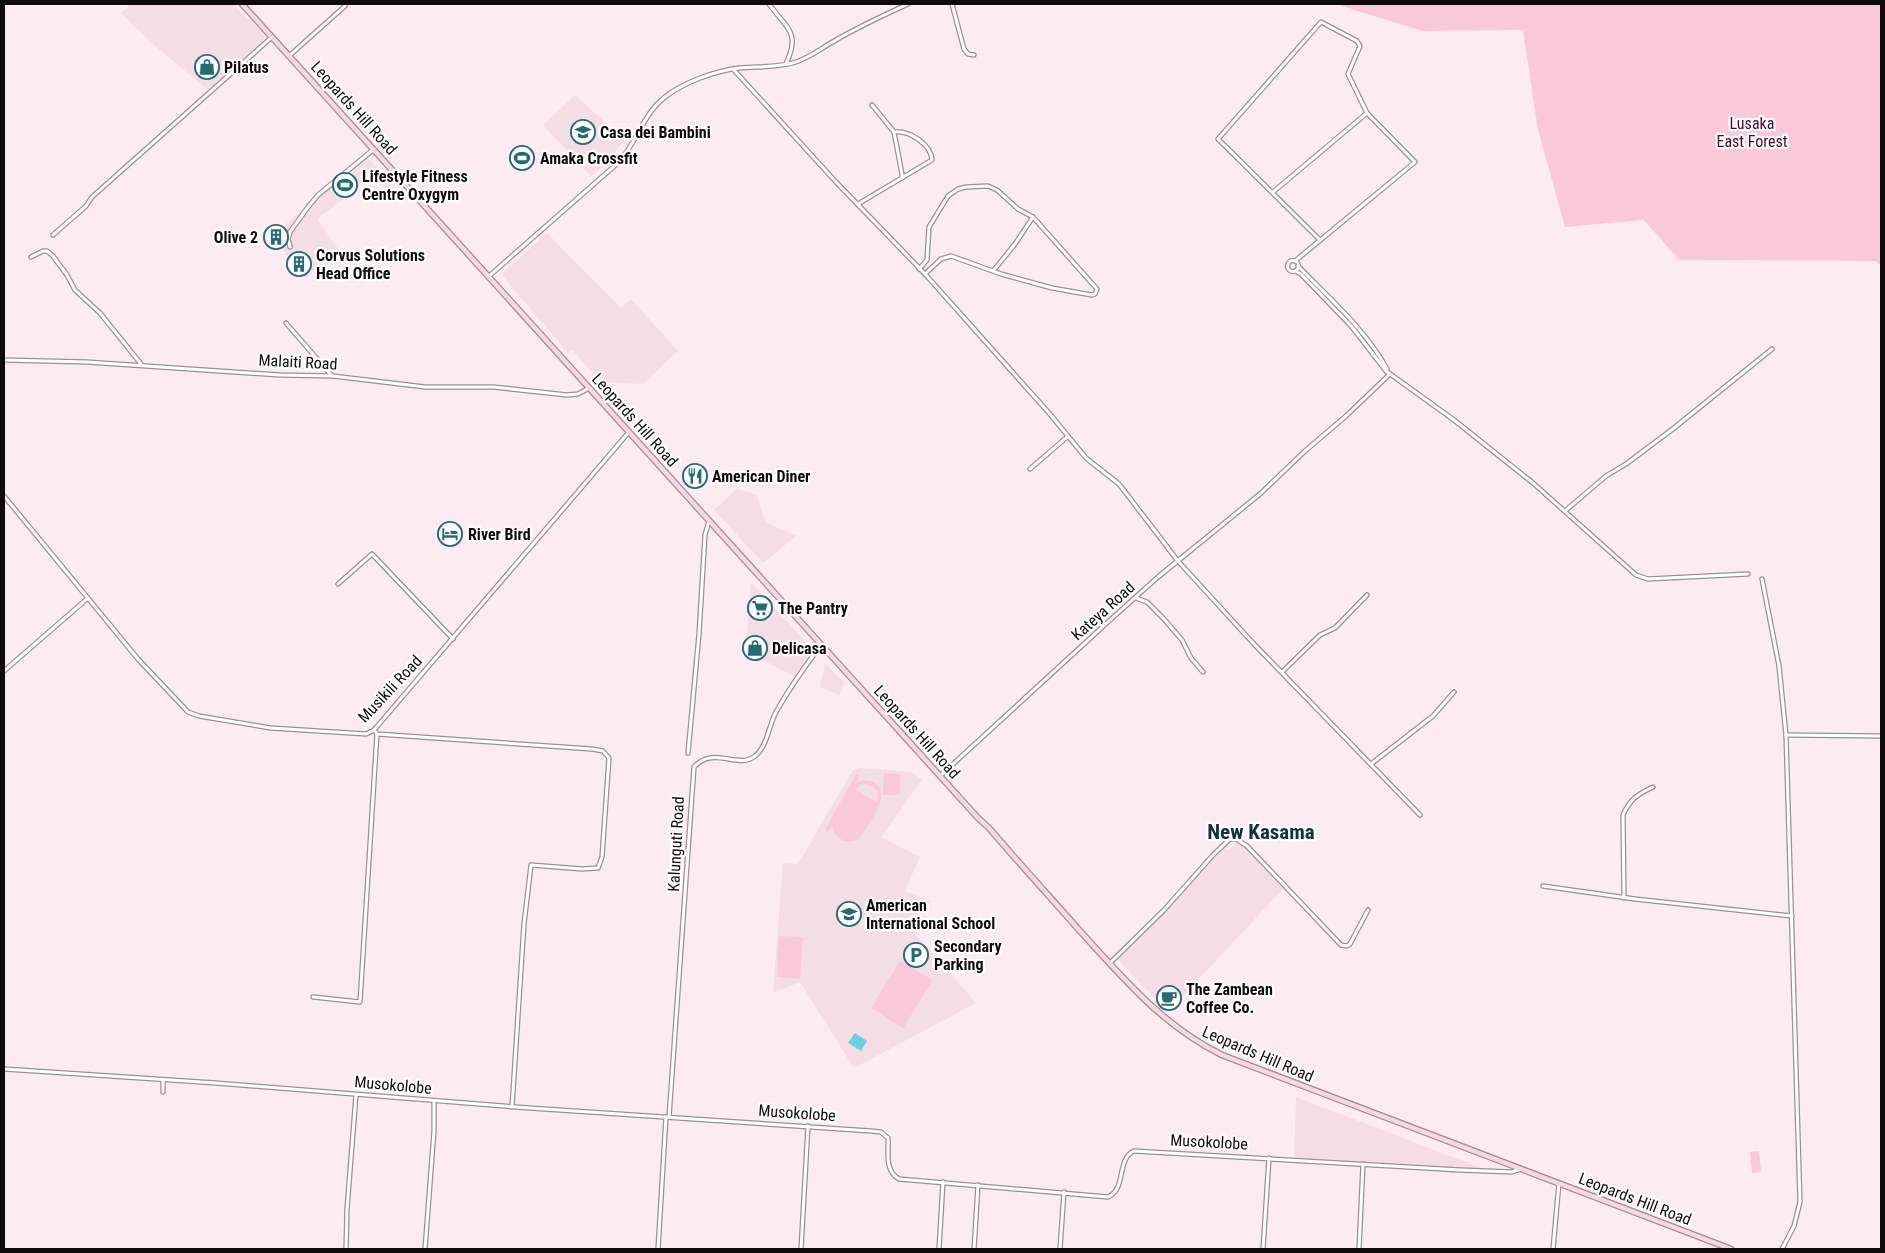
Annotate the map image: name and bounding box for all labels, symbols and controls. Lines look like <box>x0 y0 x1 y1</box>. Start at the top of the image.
shop icon: Pilatus <box>194 54 220 80</box>
street label: Leopards Hill Road <box>307 57 401 159</box>
place label: Pilatus <box>224 58 269 77</box>
park label: Lusaka East Forest <box>1716 114 1788 151</box>
school or university icon: Casa dei Bambini <box>570 119 596 145</box>
place label: Casa dei Bambini <box>600 123 711 142</box>
sports icon: Amaka Crossfit <box>509 145 535 171</box>
place label: Amaka Crossfit <box>540 149 638 168</box>
place label: Lifestyle Fitness Centre Oxygym <box>362 167 468 204</box>
sports icon: Lifestyle Fitness Centre Oxygym <box>332 172 358 198</box>
building icon: Olive 2 <box>263 224 289 250</box>
place label: Olive 2 <box>214 228 258 247</box>
place label: Corvus Solutions Head Office <box>316 246 425 283</box>
building icon: Corvus Solutions Head Office <box>286 251 312 277</box>
street label: Malaiti Road <box>258 350 338 374</box>
street label: Leopards Hill Road <box>588 369 682 471</box>
restaurant icon: American Diner <box>682 463 708 489</box>
place label: American Diner <box>712 467 810 486</box>
hotel icon: River Bird <box>437 521 463 547</box>
place label: River Bird <box>468 525 531 544</box>
street label: Kateya Road <box>1067 578 1139 644</box>
supermarket icon: The Pantry <box>747 595 773 621</box>
place label: The Pantry <box>778 599 848 618</box>
shop icon: Delicasa <box>742 635 768 661</box>
place label: Delicasa <box>772 639 827 658</box>
street label: Musikili Road <box>354 652 426 726</box>
street label: Leopards Hill Road <box>870 681 964 783</box>
street label: Kalunguti Road <box>664 796 688 892</box>
district label: New Kasama <box>1207 820 1315 844</box>
place label: American International School <box>866 896 995 933</box>
school or university icon: American International School <box>836 901 862 927</box>
place label: Secondary Parking <box>934 937 1002 974</box>
parking icon: Secondary Parking <box>903 942 929 968</box>
place label: The Zambean Coffee Co. <box>1186 980 1273 1017</box>
cafe icon: The Zambean Coffee Co. <box>1156 985 1182 1011</box>
street label: Leopards Hill Road <box>1199 1022 1317 1086</box>
street label: Musokolobe <box>354 1072 432 1098</box>
street label: Musokolobe <box>758 1101 836 1125</box>
street label: Musokolobe <box>1170 1130 1248 1154</box>
street label: Leopards Hill Road <box>1576 1169 1694 1229</box>

